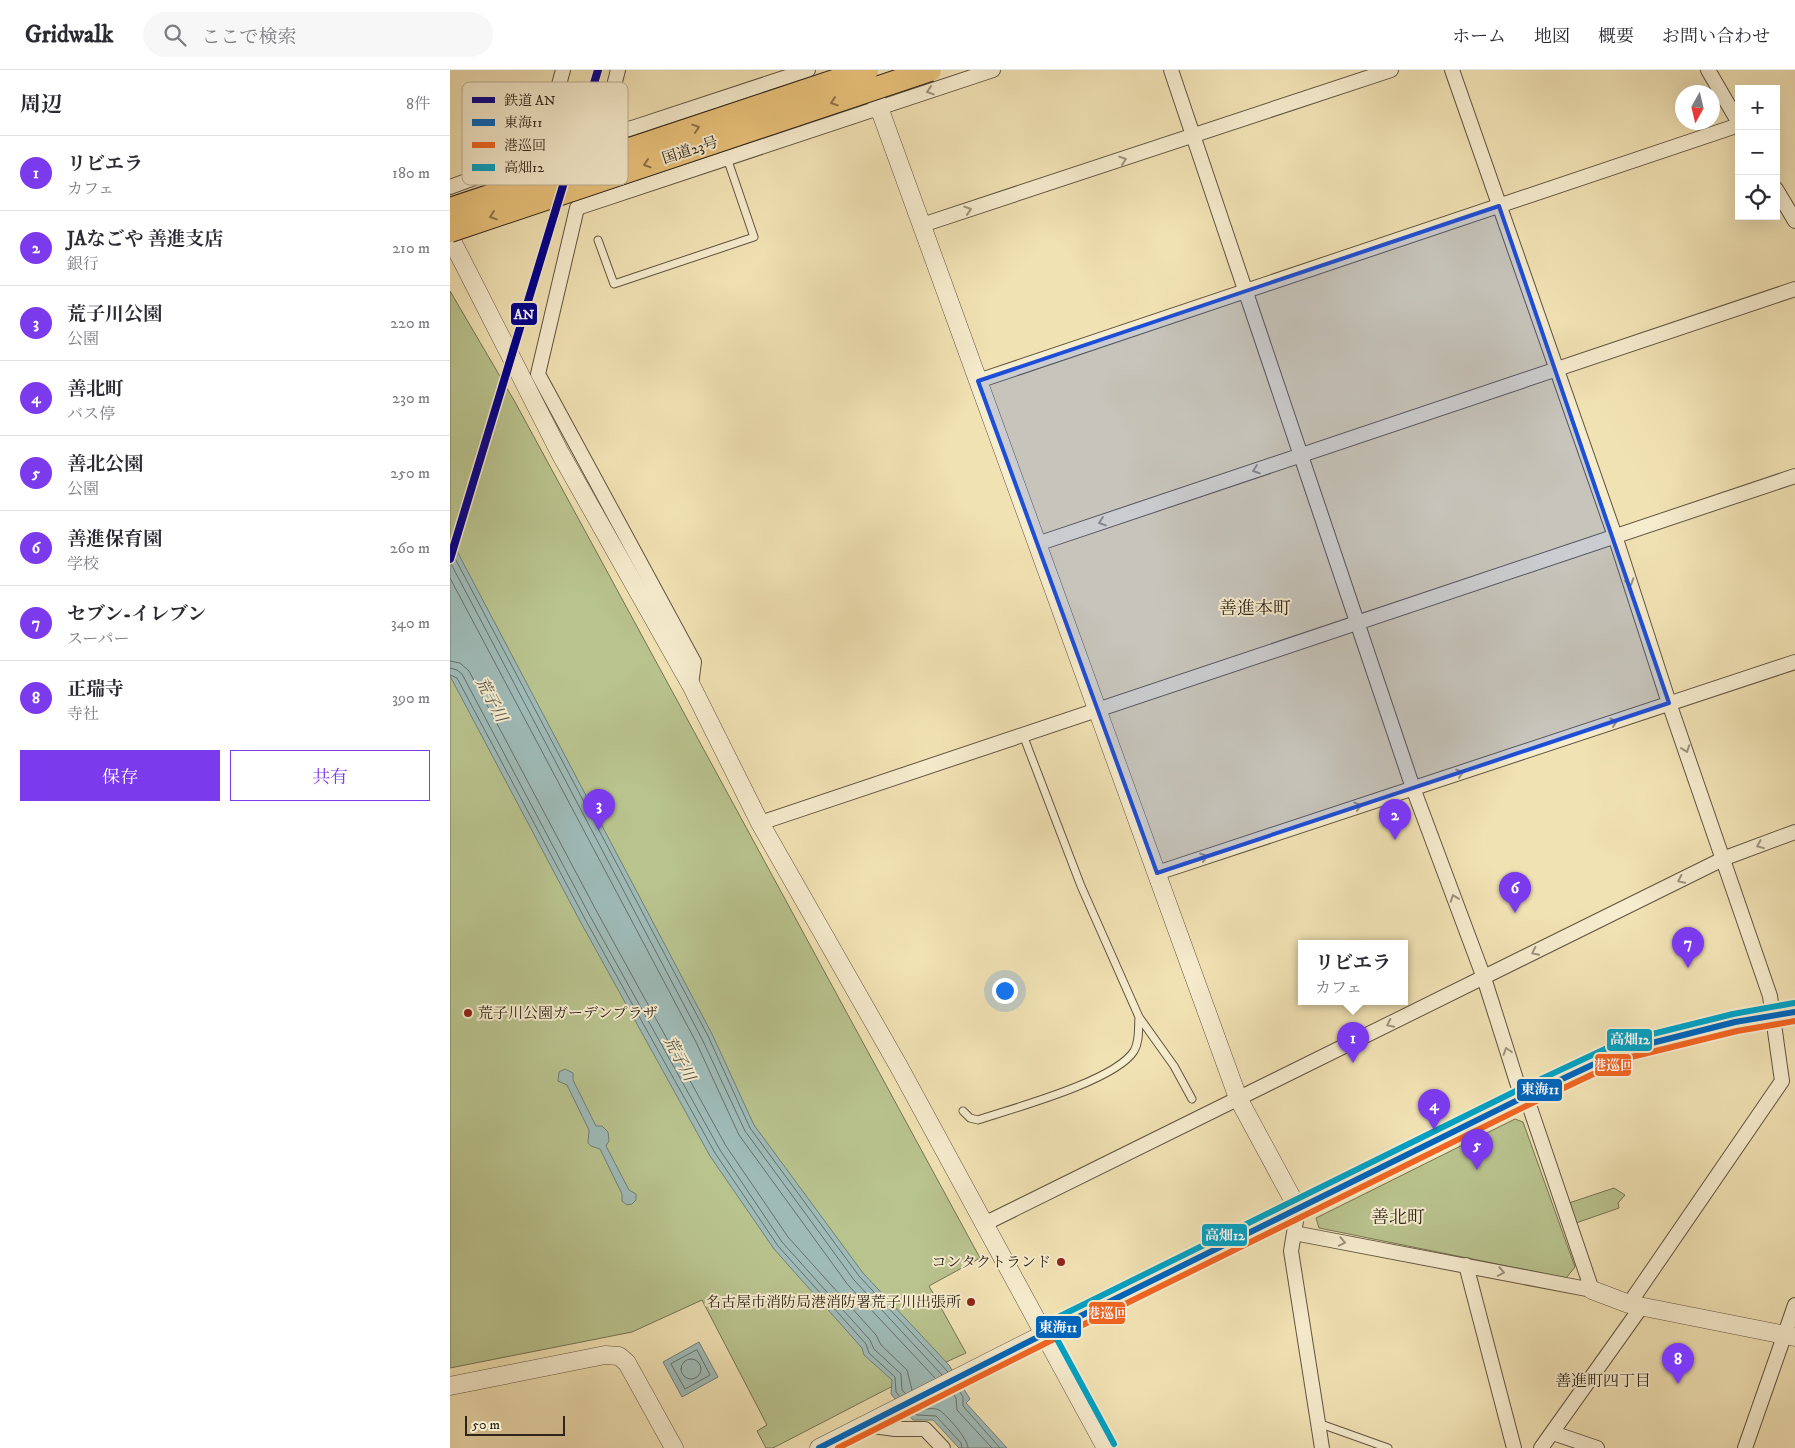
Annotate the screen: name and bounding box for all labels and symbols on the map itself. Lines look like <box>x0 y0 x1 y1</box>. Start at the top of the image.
legend <box>462 82 628 185</box>
one-way arrow <box>926 85 935 95</box>
north arrow <box>1675 85 1720 130</box>
text: 鉄道 AN <box>504 92 556 110</box>
one-way arrow <box>831 96 839 106</box>
text: 東海11 <box>504 114 542 132</box>
one-way arrow <box>691 123 699 133</box>
street label: 国道23号 <box>660 132 721 168</box>
text: 港巡回 <box>504 137 546 155</box>
one-way arrow <box>1118 155 1126 165</box>
one-way arrow <box>643 158 652 168</box>
text: 高畑12 <box>504 159 544 177</box>
one-way arrow <box>963 206 972 216</box>
one-way arrow <box>489 210 498 220</box>
line badge: AN <box>510 302 538 326</box>
text: AN <box>513 306 535 324</box>
one-way arrow <box>1252 465 1261 475</box>
one-way arrow <box>1098 517 1107 527</box>
one-way arrow <box>1624 578 1634 586</box>
district label: 善進本町 <box>1219 598 1291 620</box>
water label: 荒子川 <box>471 674 512 727</box>
one-way arrow <box>1609 717 1618 727</box>
one-way arrow <box>1680 744 1690 753</box>
one-way arrow <box>1455 768 1463 778</box>
pin: 3 <box>583 789 615 830</box>
pin: 2 <box>1379 799 1411 840</box>
one-way arrow <box>1353 802 1361 812</box>
one-way arrow <box>1756 839 1764 849</box>
one-way arrow <box>1199 853 1207 863</box>
pin: 6 <box>1499 872 1531 913</box>
one-way arrow <box>1677 874 1686 884</box>
one-way arrow <box>1450 894 1460 903</box>
pin: 7 <box>1672 927 1704 968</box>
one-way arrow <box>1532 946 1541 956</box>
your location <box>992 978 1018 1004</box>
place label: 荒子川公園ガーデンプラザ <box>478 1004 658 1023</box>
marker: 荒子川公園ガーデンプラザ <box>462 1007 474 1019</box>
one-way arrow <box>1386 1018 1395 1028</box>
pin: 1 <box>1337 1022 1369 1063</box>
line badge: 高畑12 <box>1606 1028 1653 1052</box>
text: 高畑12 <box>1610 1031 1651 1049</box>
water label: 荒子川 <box>659 1033 700 1086</box>
one-way arrow <box>1503 1048 1513 1056</box>
line badge: 港巡回 <box>1594 1053 1632 1077</box>
text: 港巡回 <box>1592 1057 1634 1075</box>
line badge: 東海11 <box>1516 1078 1563 1102</box>
text: 東海11 <box>1521 1081 1559 1099</box>
pin: 4 <box>1418 1089 1450 1130</box>
pin: 5 <box>1461 1129 1493 1170</box>
district label: 善北町 <box>1371 1207 1425 1229</box>
line badge: 高畑12 <box>1201 1223 1248 1247</box>
text: 高畑12 <box>1205 1227 1246 1245</box>
one-way arrow <box>1337 1236 1346 1246</box>
place label: コンタクトランド <box>932 1253 1051 1272</box>
marker: コンタクトランド <box>1055 1256 1067 1268</box>
one-way arrow <box>1497 1267 1506 1277</box>
place label: 名古屋市消防局港消防署荒子川出張所 <box>706 1293 961 1312</box>
marker: 名古屋市消防局港消防署荒子川出張所 <box>965 1296 977 1308</box>
line badge: 港巡回 <box>1088 1301 1126 1325</box>
text: 港巡回 <box>1086 1305 1128 1323</box>
line badge: 東海11 <box>1035 1315 1082 1339</box>
text: 東海11 <box>1039 1319 1077 1337</box>
pin: 8 <box>1662 1343 1694 1384</box>
district label: 善進町四丁目 <box>1555 1371 1651 1391</box>
scale bar <box>465 1413 565 1436</box>

